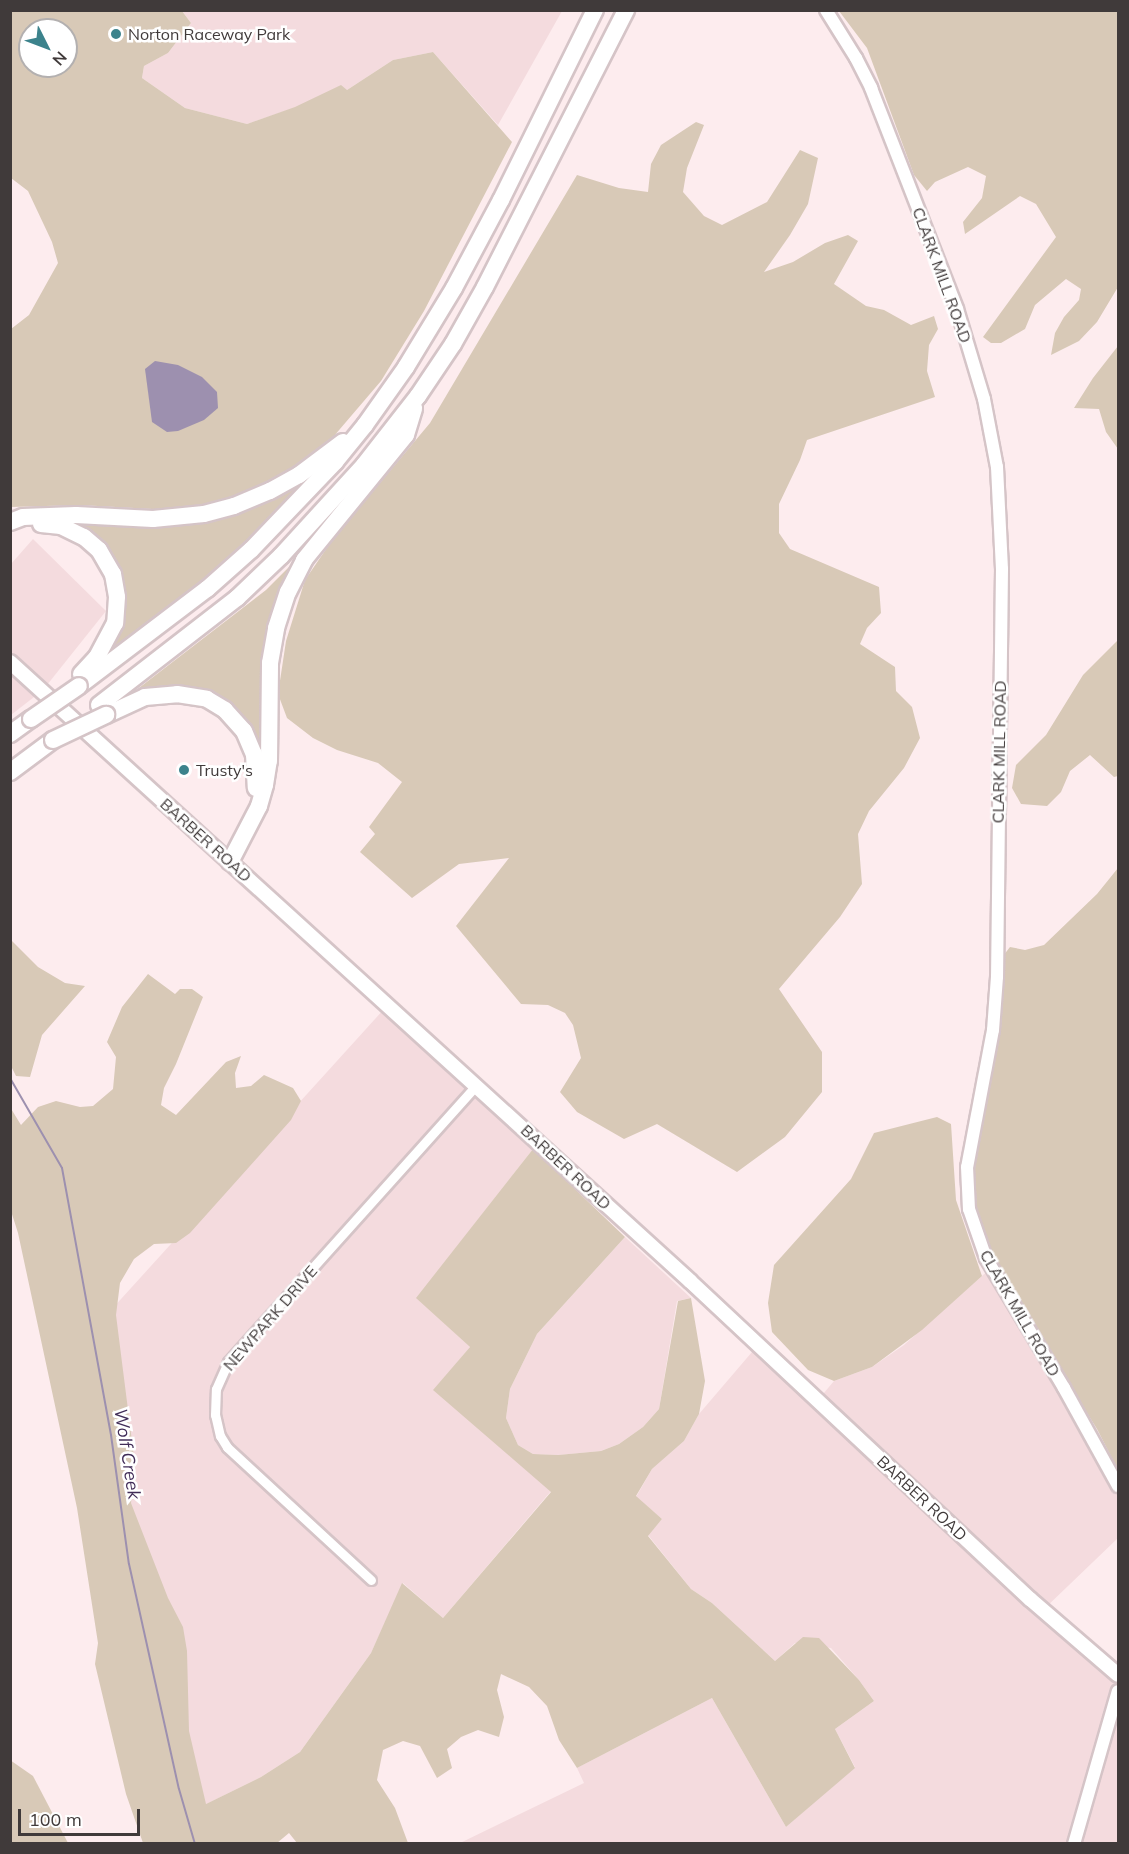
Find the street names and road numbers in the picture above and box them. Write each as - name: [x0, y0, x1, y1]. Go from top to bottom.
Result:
- street label: CLARK MILL ROAD: [909, 205, 975, 345]
- street label: CLARK MILL ROAD: [988, 680, 1010, 824]
- street label: BARBER ROAD: [156, 794, 256, 886]
- street label: BARBER ROAD: [517, 1120, 615, 1214]
- street label: CLARK MILL ROAD: [976, 1246, 1064, 1380]
- street label: NEWPARK DRIVE: [219, 1261, 321, 1375]
- street label: BARBER ROAD: [873, 1451, 971, 1545]

